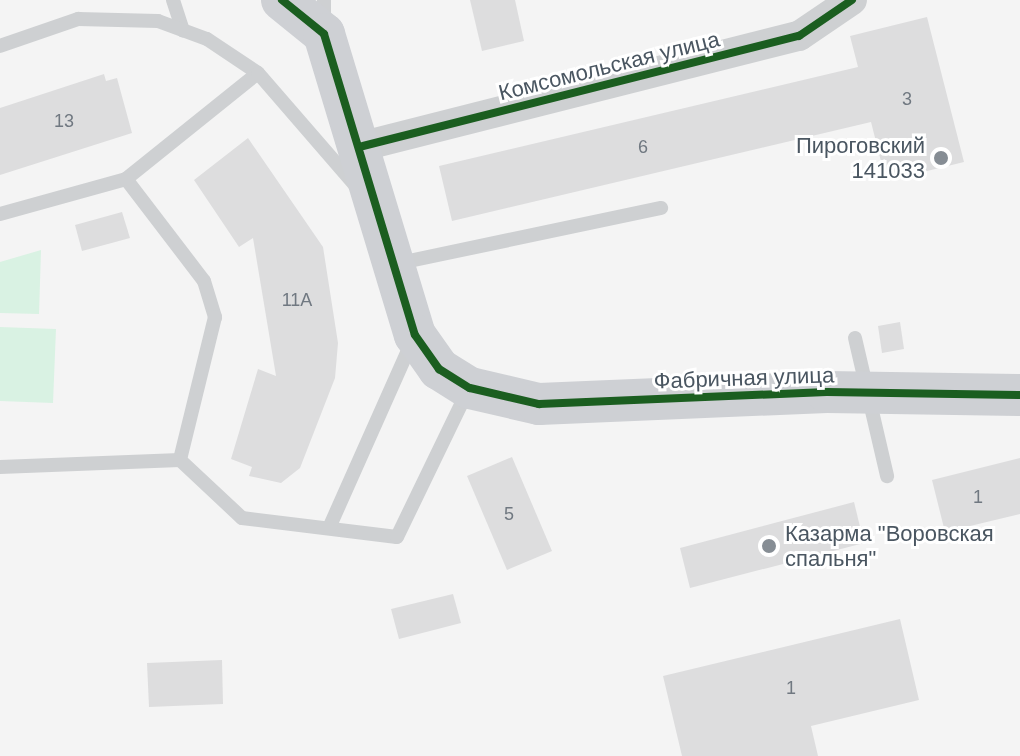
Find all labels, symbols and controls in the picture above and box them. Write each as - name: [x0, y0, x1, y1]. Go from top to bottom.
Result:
- street label: Комсомольская улица: [496, 26, 722, 106]
- house number: 3: [902, 88, 912, 110]
- house number: 13: [54, 110, 74, 132]
- place label: Пироговский 141033: [796, 132, 925, 184]
- house number: 6: [638, 136, 648, 158]
- marker: Пироговский 141033: [932, 149, 950, 167]
- house number: 11А: [282, 289, 312, 311]
- street label: Фабричная улица: [653, 362, 835, 394]
- house number: 1: [973, 486, 983, 508]
- house number: 5: [504, 503, 514, 525]
- place label: Казарма "Воровская спальня": [785, 520, 994, 572]
- marker: Казарма "Воровская спальня": [760, 537, 778, 555]
- house number: 1: [786, 677, 796, 699]

